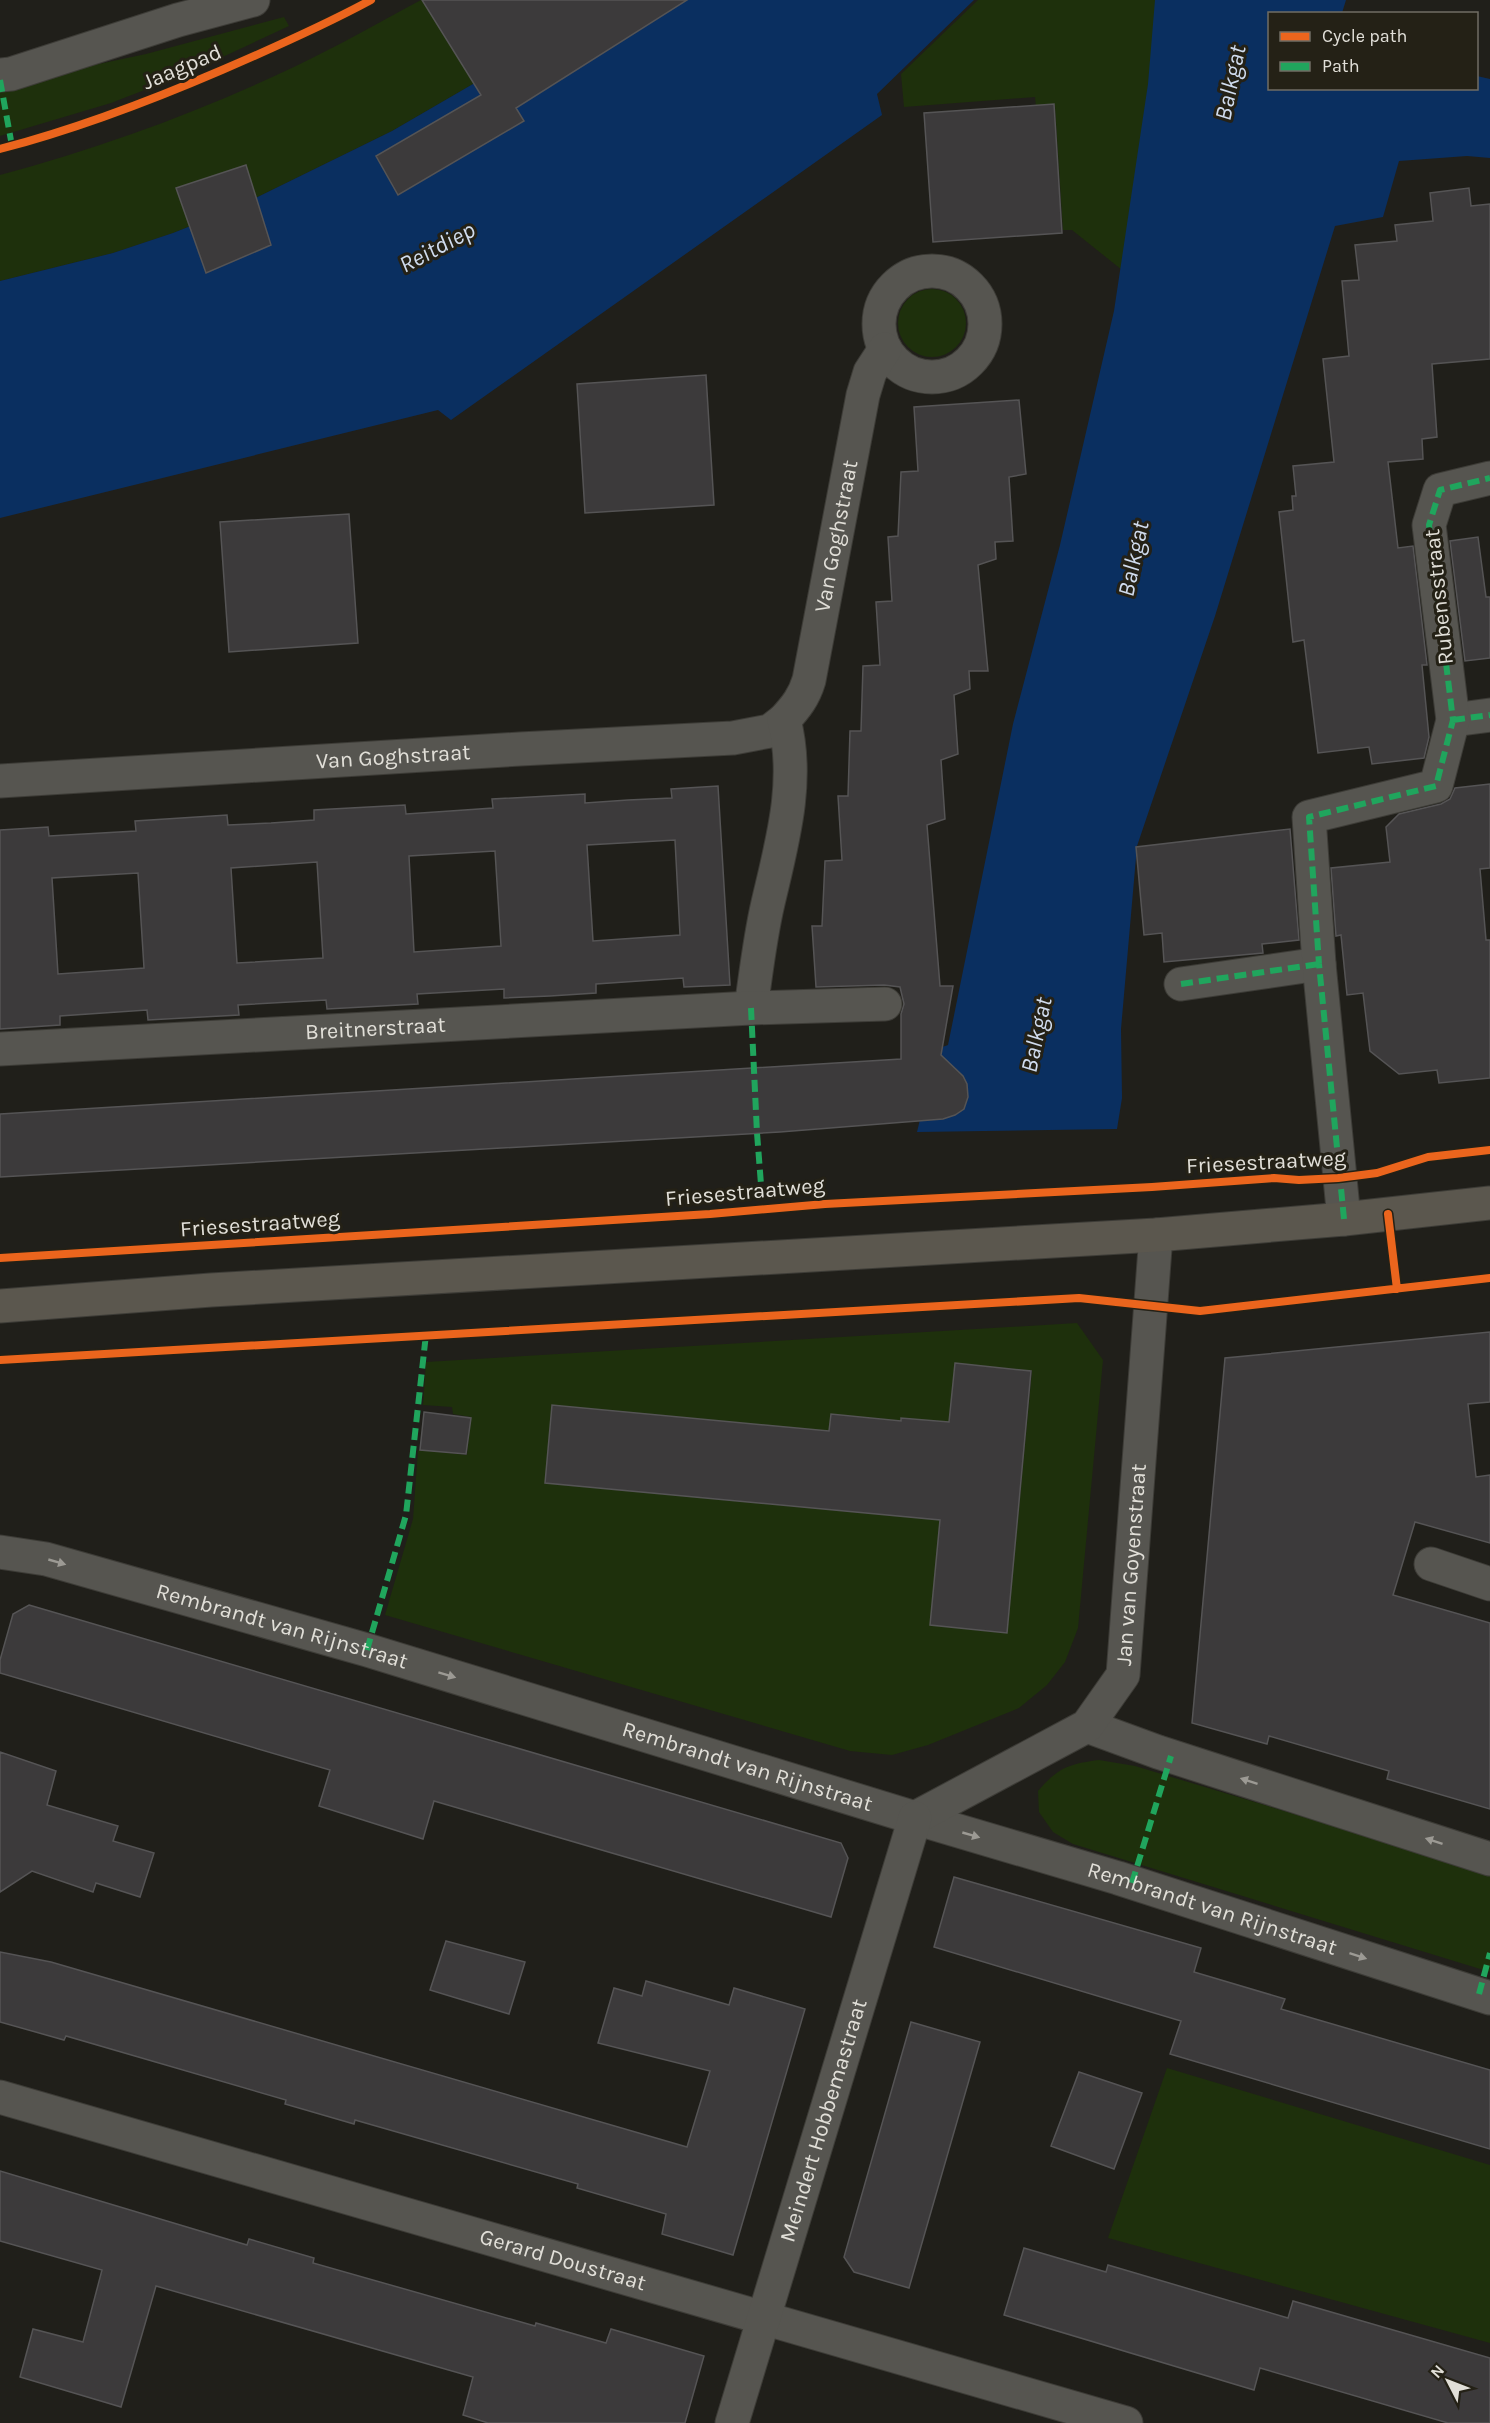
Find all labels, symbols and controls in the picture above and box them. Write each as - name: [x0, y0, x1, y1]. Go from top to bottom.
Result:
- legend: [1268, 12, 1478, 90]
- text: Cycle path: [1322, 25, 1407, 47]
- street label: Jaagpad: [138, 39, 226, 95]
- water label: Balkgat: [1208, 42, 1252, 123]
- text: Path: [1322, 55, 1360, 77]
- water label: Reitdiep: [394, 215, 480, 279]
- street label: Van Goghstraat: [809, 458, 863, 615]
- water label: Balkgat: [1111, 518, 1155, 599]
- street label: Rubensstraat: [1419, 528, 1459, 666]
- street label: Van Goghstraat: [315, 739, 471, 775]
- water label: Balkgat: [1014, 994, 1058, 1075]
- street label: Breitnerstraat: [305, 1012, 446, 1045]
- street label: Friesestraatweg: [1185, 1145, 1347, 1179]
- street label: Friesestraatweg: [664, 1172, 826, 1212]
- street label: Friesestraatweg: [179, 1205, 341, 1243]
- street label: Jan van Goyenstraat: [1111, 1463, 1152, 1667]
- one-way arrow: [49, 1558, 67, 1567]
- street label: Rembrandt van Rijnstraat: [153, 1578, 411, 1675]
- one-way arrow: [438, 1671, 456, 1680]
- street label: Rembrandt van Rijnstraat: [619, 1716, 876, 1817]
- one-way arrow: [1240, 1776, 1258, 1785]
- one-way arrow: [962, 1831, 980, 1840]
- one-way arrow: [1425, 1836, 1443, 1845]
- street label: Rembrandt van Rijnstraat: [1084, 1857, 1340, 1961]
- one-way arrow: [1349, 1951, 1367, 1961]
- street label: Meindert Hobbemastraat: [774, 1996, 873, 2245]
- street label: Gerard Doustraat: [477, 2224, 649, 2296]
- north arrow: [1418, 2351, 1478, 2411]
- text: N: [1426, 2361, 1448, 2382]

